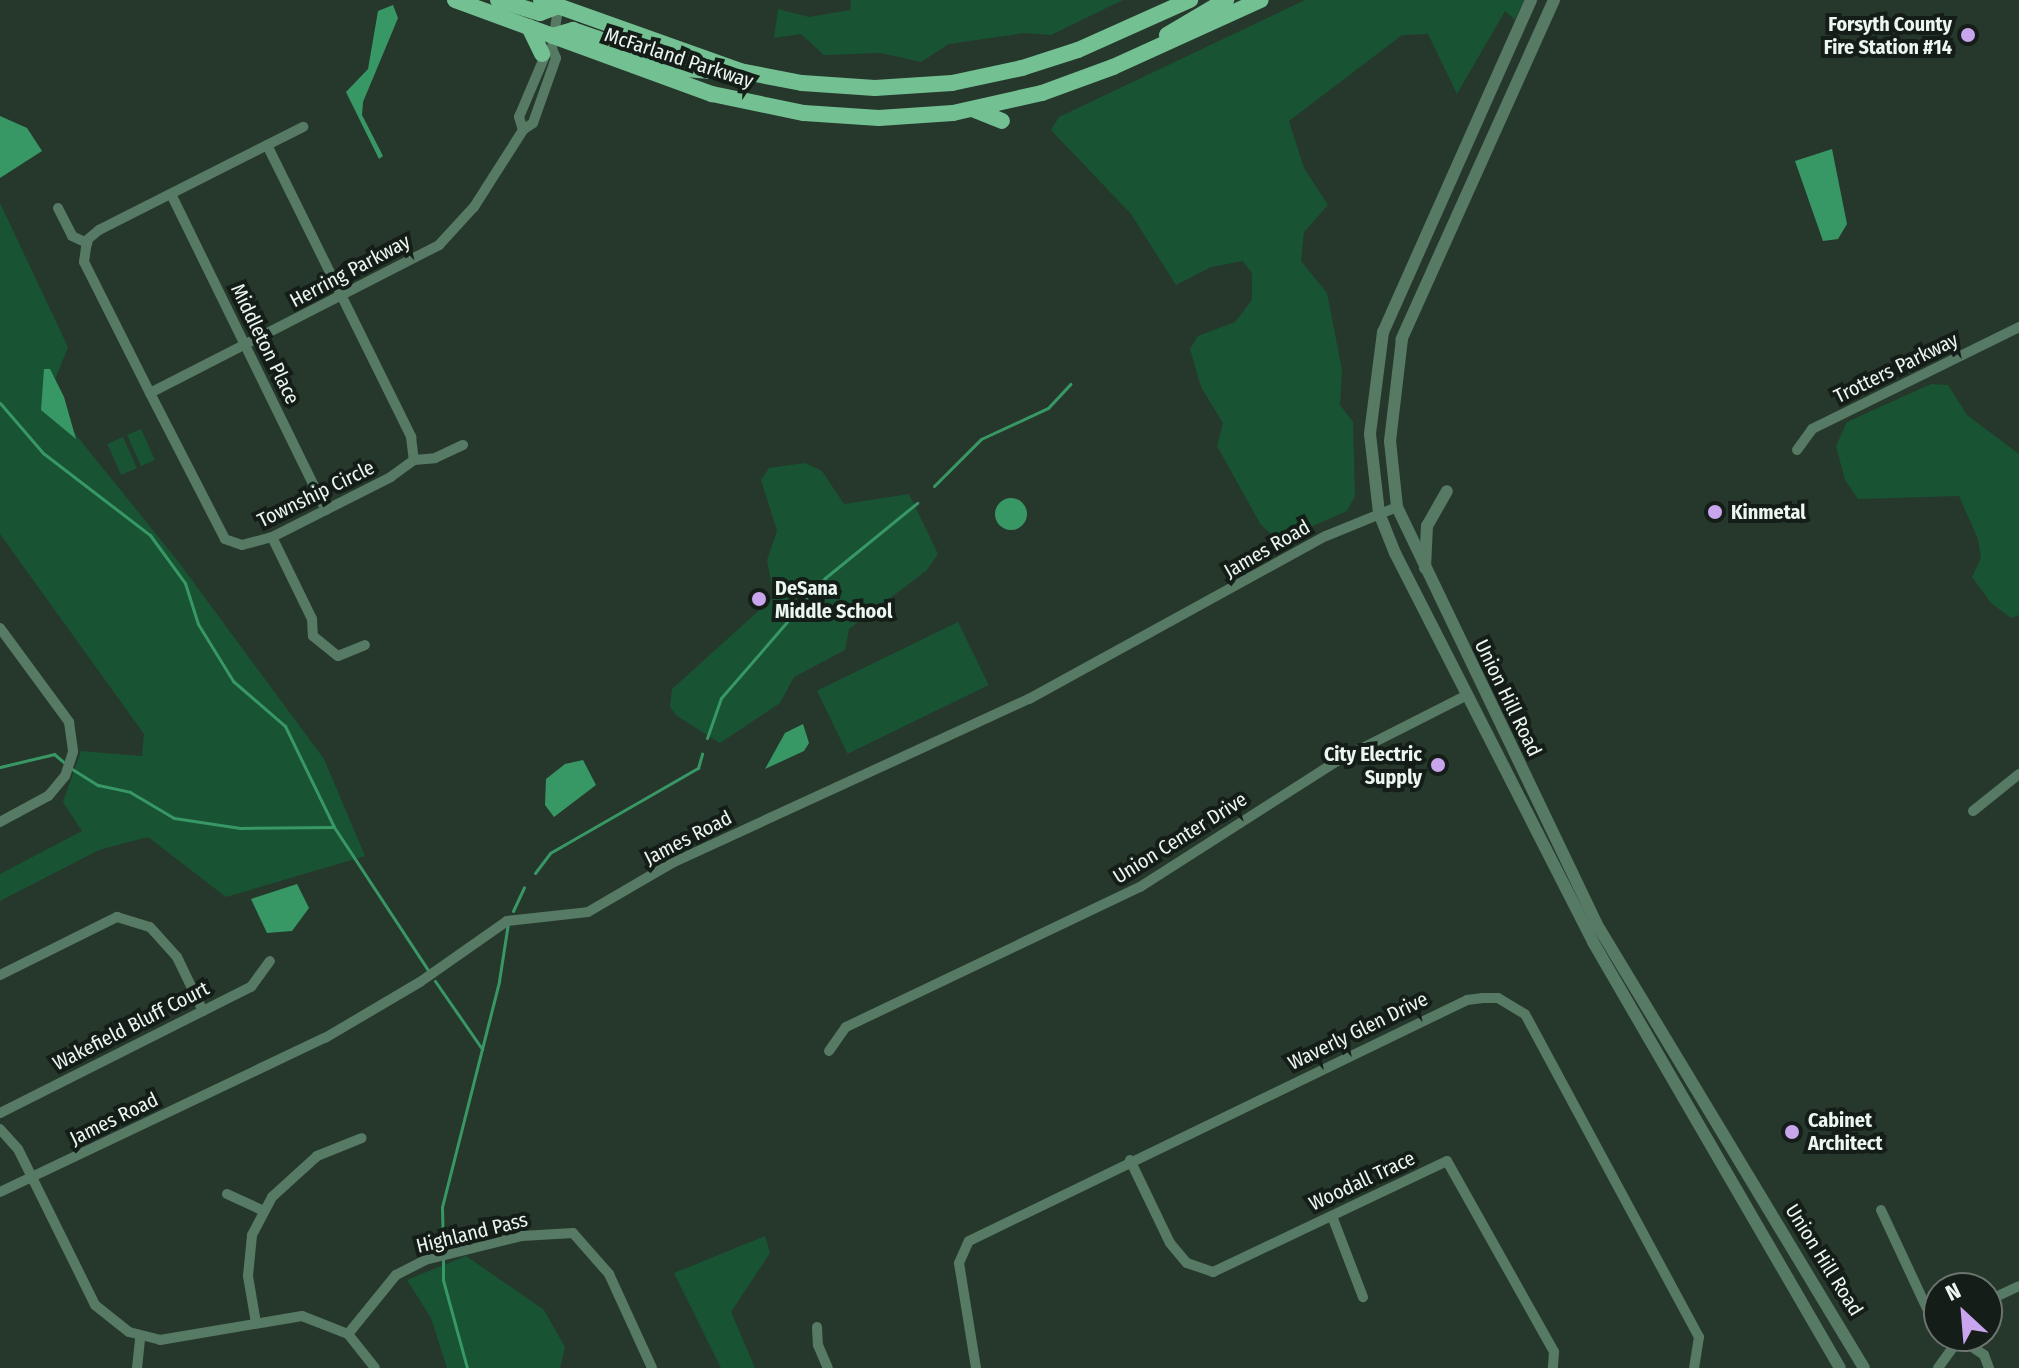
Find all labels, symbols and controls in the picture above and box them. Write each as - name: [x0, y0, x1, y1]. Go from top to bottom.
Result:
- place label: Forsyth County Fire Station #14: [1824, 12, 1952, 59]
- street label: McFarland Parkway: [602, 23, 756, 93]
- marker: Forsyth County Fire Station #14: [1959, 26, 1977, 44]
- street label: Herring Parkway: [286, 229, 414, 313]
- street label: Middleton Place: [225, 280, 305, 408]
- street label: Trotters Parkway: [1830, 328, 1962, 408]
- street label: Township Circle: [254, 455, 378, 533]
- place label: Kinmetal: [1731, 500, 1806, 524]
- marker: Kinmetal: [1706, 503, 1724, 521]
- street label: James Road: [1220, 515, 1314, 583]
- place label: DeSana Middle School: [775, 576, 892, 623]
- marker: DeSana Middle School: [750, 590, 768, 608]
- street label: Union Hill Road: [1469, 636, 1547, 760]
- place label: City Electric Supply: [1324, 742, 1422, 789]
- marker: City Electric Supply: [1429, 756, 1447, 774]
- street label: Union Center Drive: [1109, 787, 1251, 889]
- street label: James Road: [640, 806, 736, 870]
- street label: Wakefield Bluff Court: [49, 976, 213, 1076]
- street label: Waverly Glen Drive: [1284, 987, 1432, 1075]
- street label: James Road: [66, 1087, 162, 1151]
- place label: Cabinet Architect: [1808, 1108, 1883, 1155]
- marker: Cabinet Architect: [1783, 1123, 1801, 1141]
- street label: Woodall Trace: [1305, 1146, 1419, 1216]
- street label: Union Hill Road: [1780, 1200, 1868, 1320]
- street label: Highland Pass: [414, 1208, 530, 1258]
- north arrow: [1923, 1272, 2003, 1352]
- text: N: [1941, 1277, 1965, 1307]

